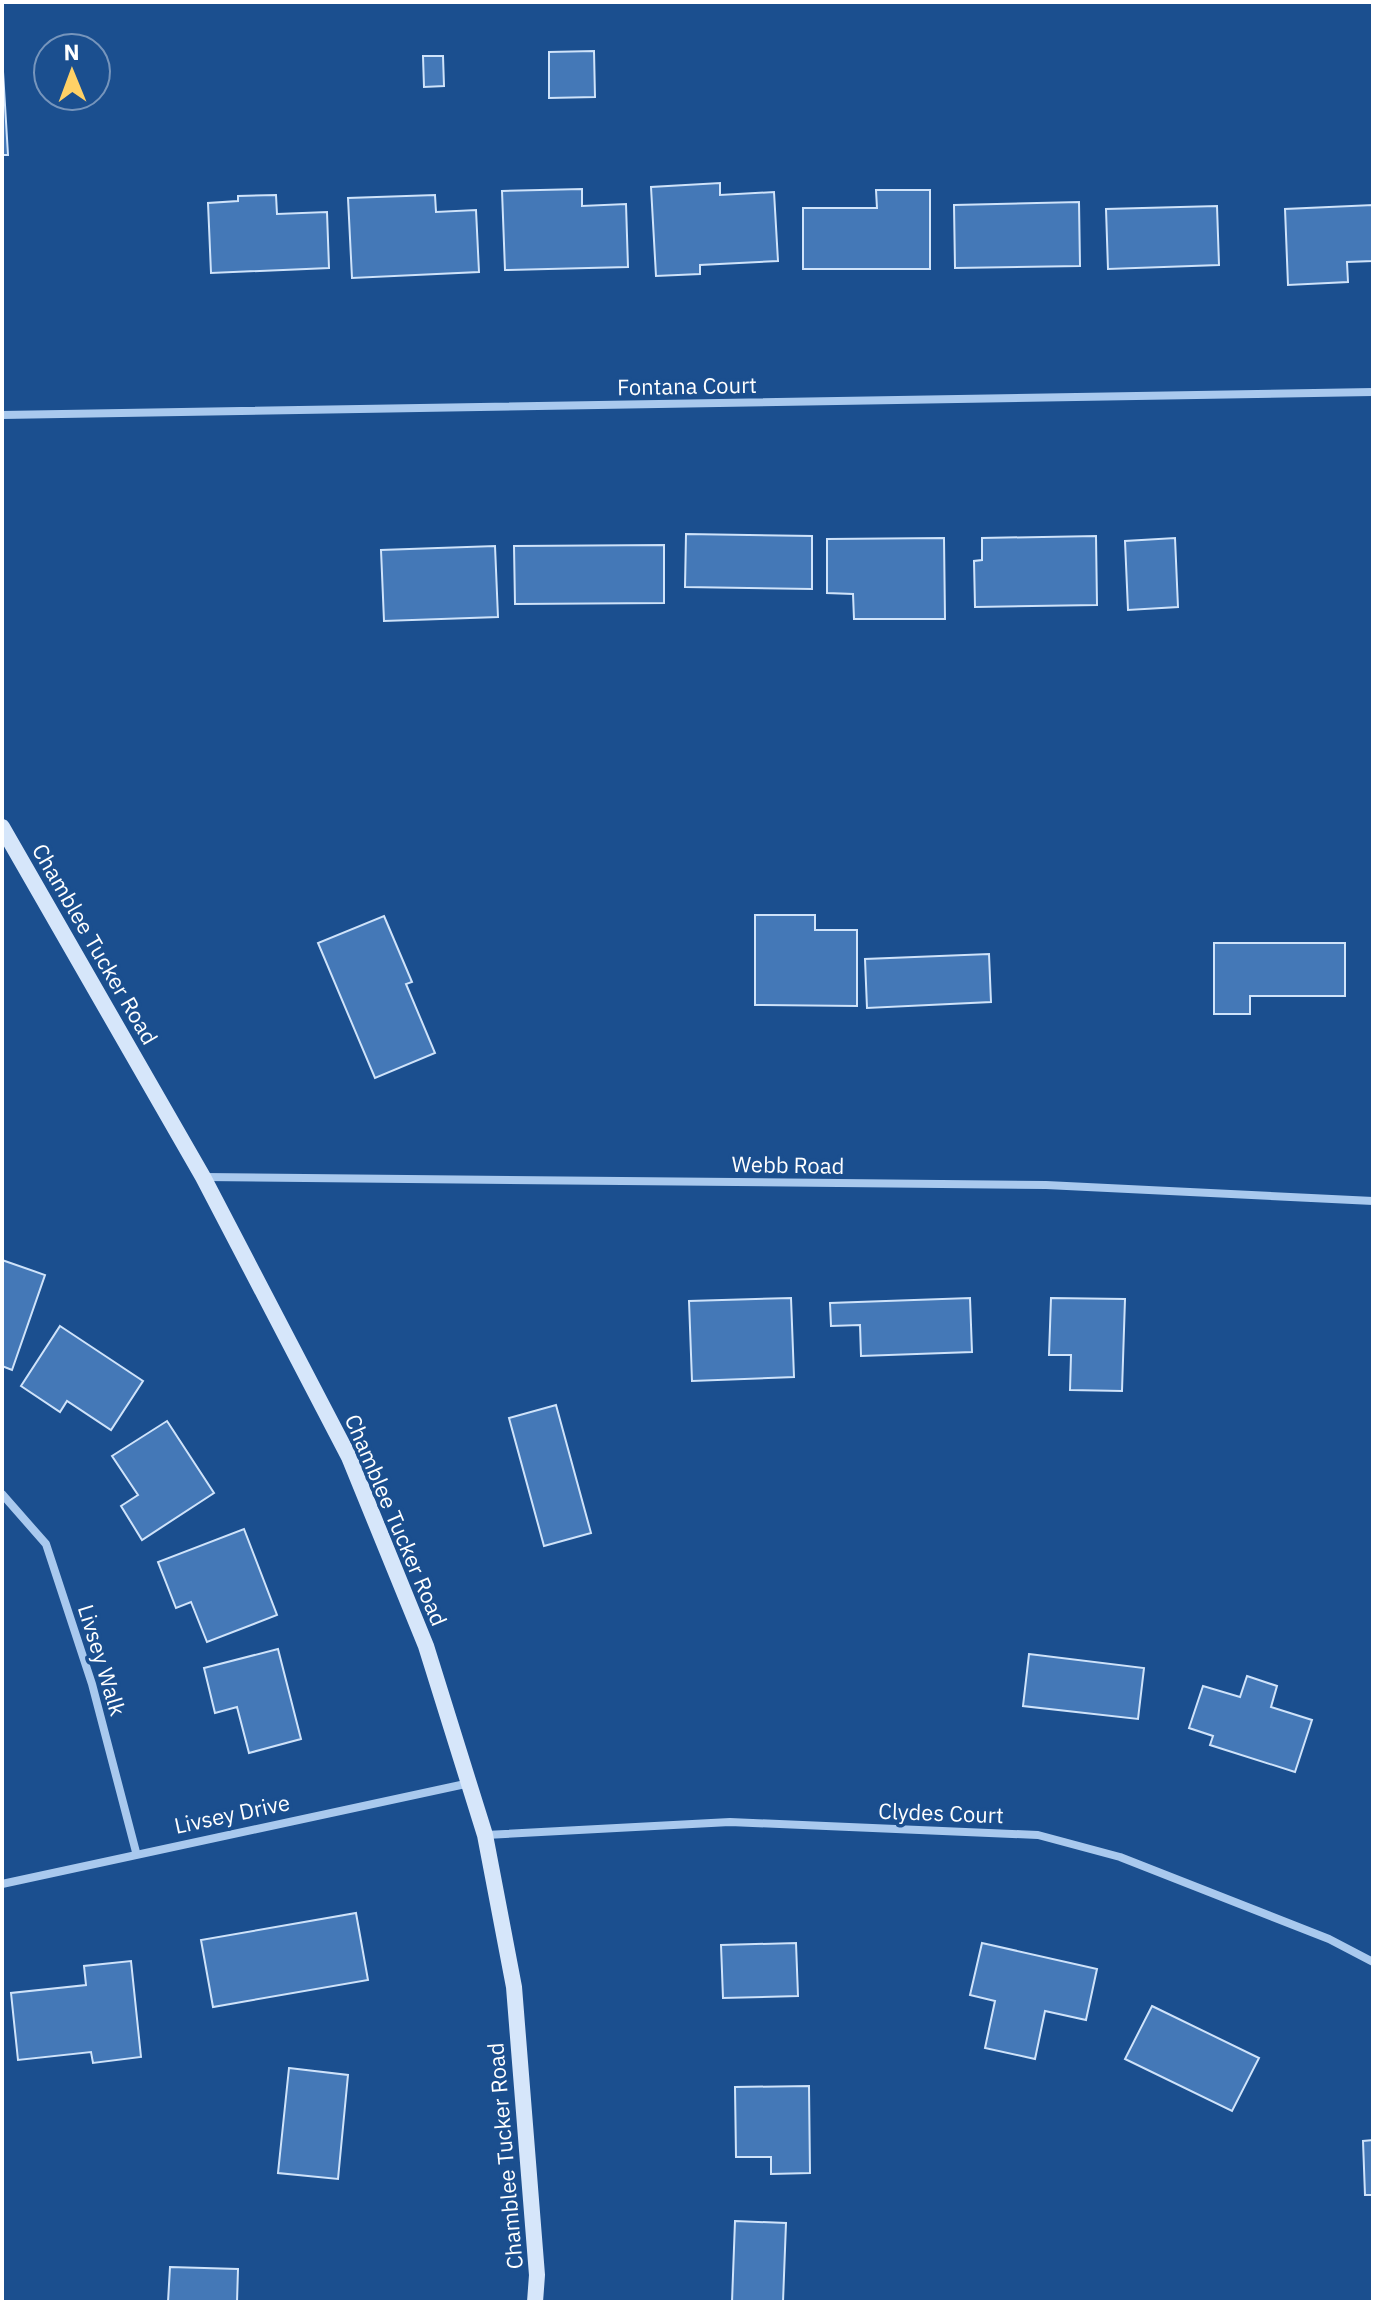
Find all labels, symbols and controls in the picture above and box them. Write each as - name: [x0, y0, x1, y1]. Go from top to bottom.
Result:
- north arrow: [32, 32, 112, 112]
- text: N: [63, 37, 80, 66]
- street label: Fontana Court: [617, 370, 757, 401]
- street label: Chamblee Tucker Road: [26, 838, 165, 1049]
- street label: Webb Road: [731, 1149, 845, 1180]
- street label: Chamblee Tucker Road: [339, 1409, 454, 1630]
- street label: Livsey Walk: [72, 1601, 133, 1719]
- street label: Livsey Drive: [172, 1787, 292, 1840]
- street label: Clydes Court: [878, 1796, 1004, 1829]
- street label: Chamblee Tucker Road: [480, 2042, 529, 2271]

